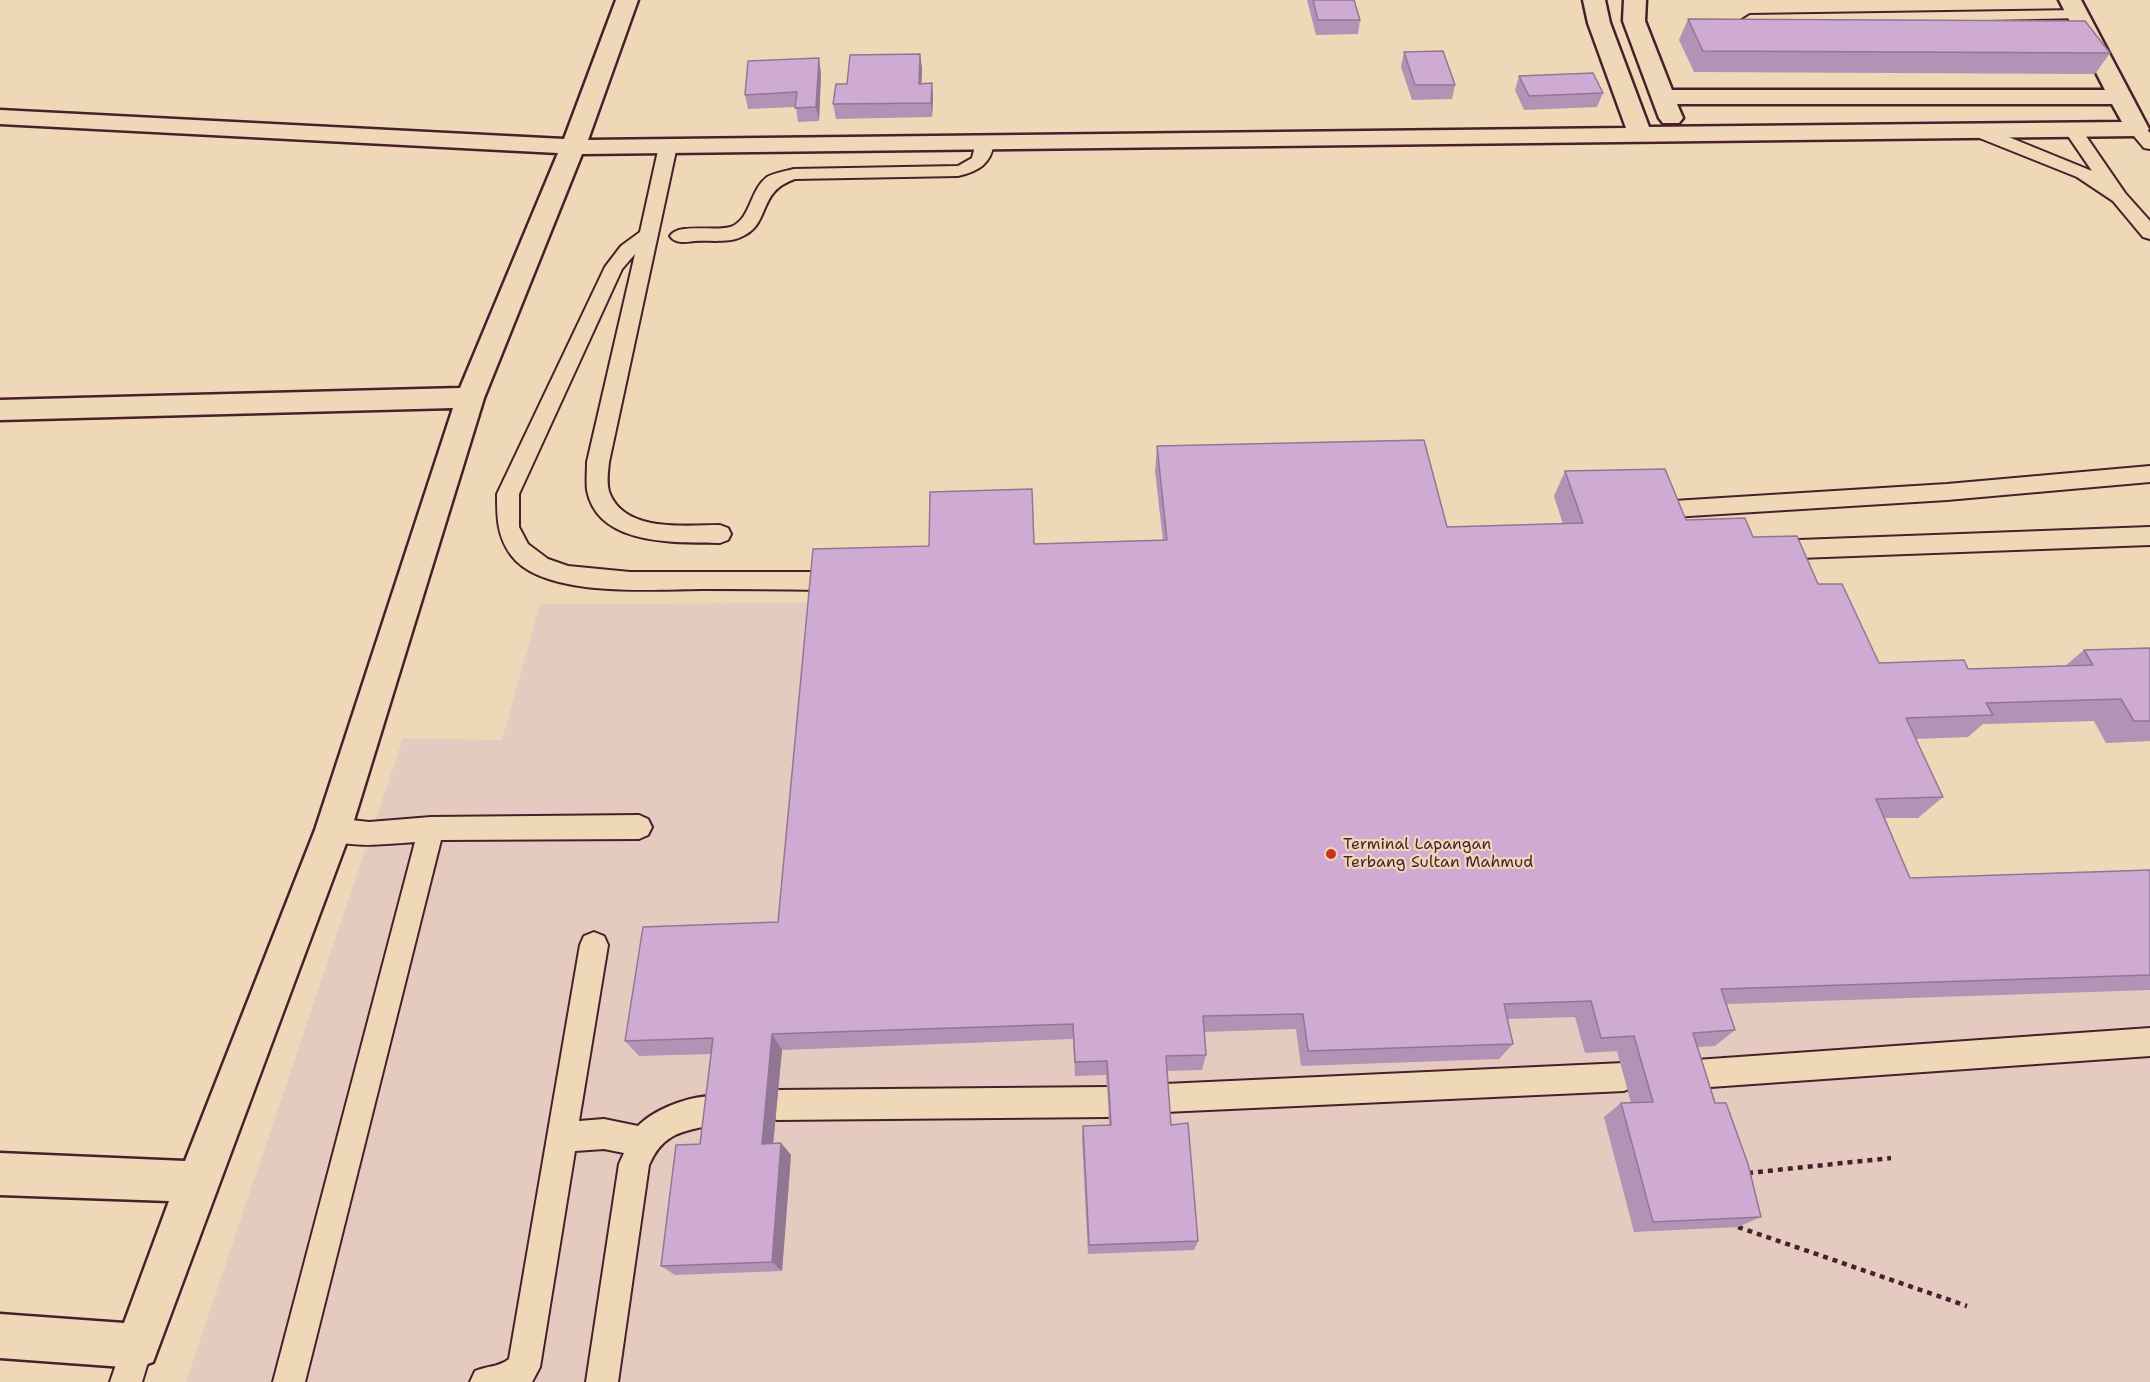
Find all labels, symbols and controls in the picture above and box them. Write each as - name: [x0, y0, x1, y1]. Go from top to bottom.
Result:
- place label: Terminal Lapangan Terbang Sultan Mahmud: [1343, 835, 1533, 873]
- marker: Terminal Lapangan Terbang Sultan Mahmud: [1324, 847, 1338, 861]

